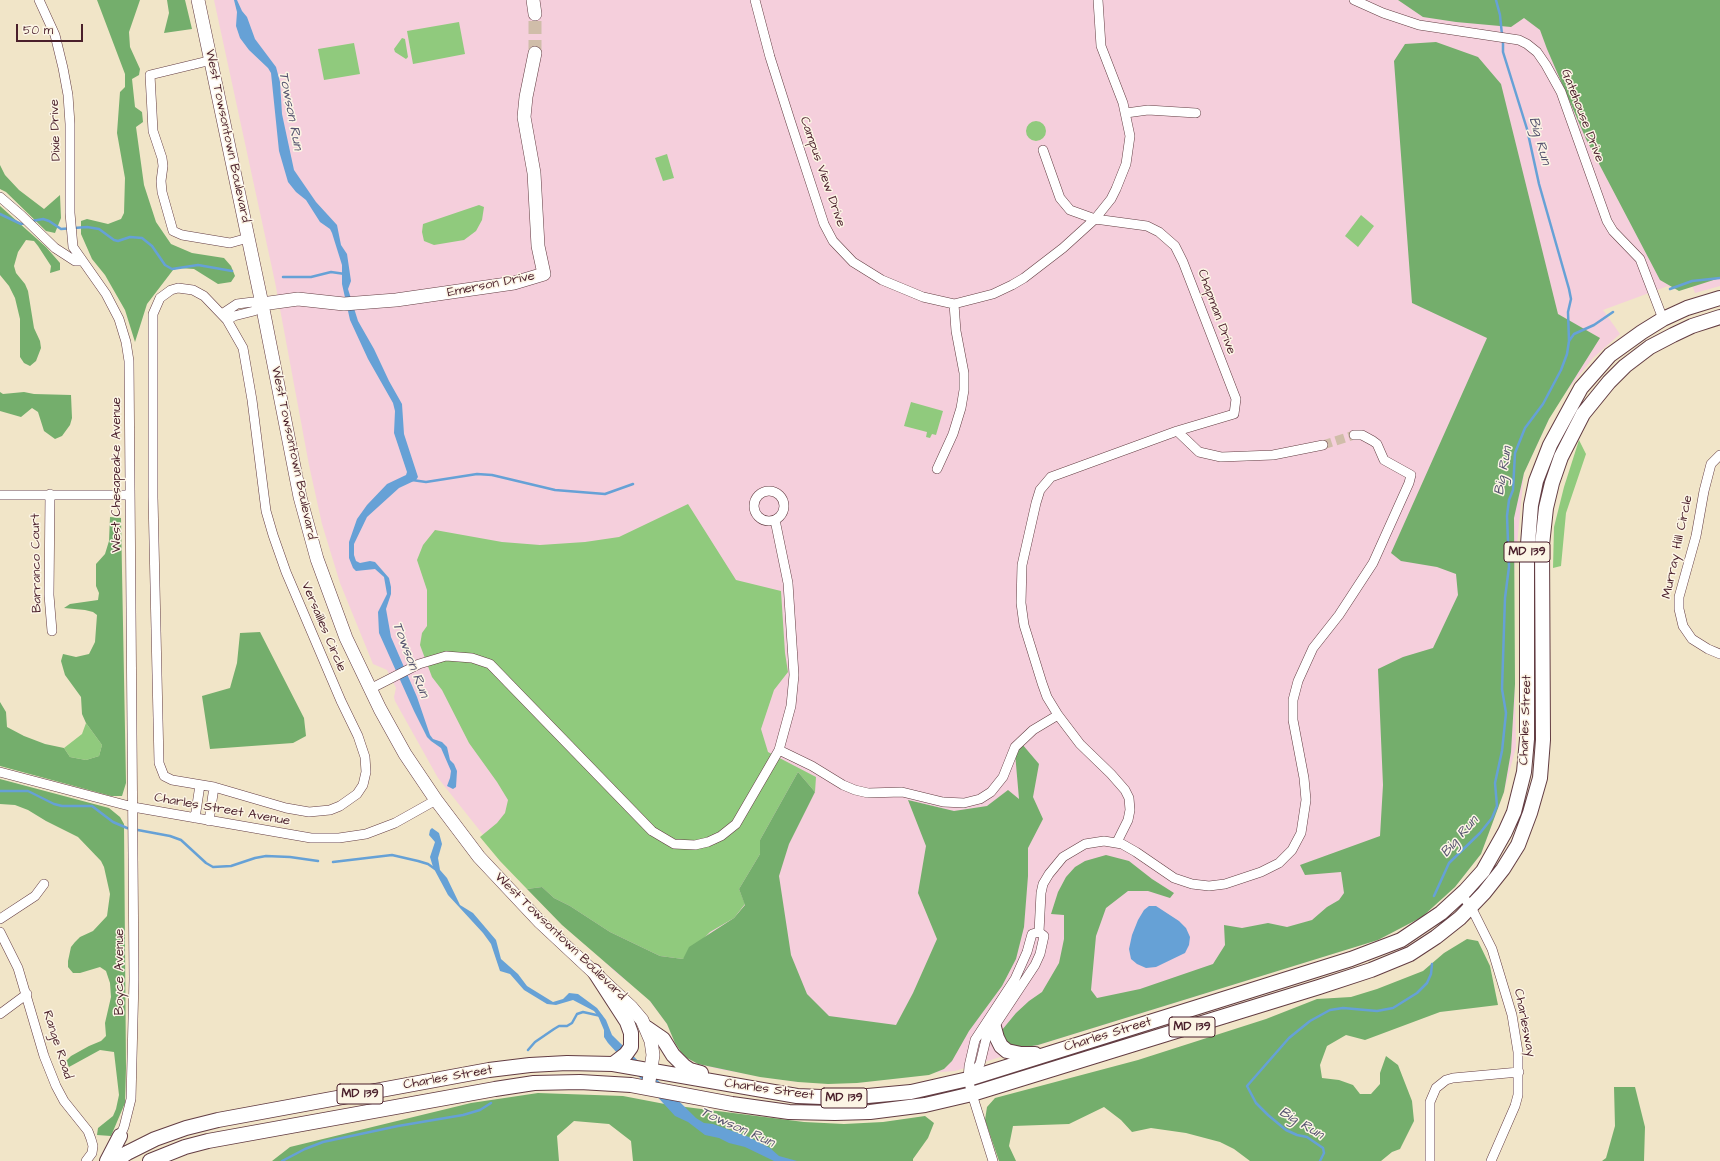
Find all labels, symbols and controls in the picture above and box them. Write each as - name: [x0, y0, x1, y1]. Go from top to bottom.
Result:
- scale bar: [18, 16, 85, 42]
- text: 50 m: [23, 22, 53, 39]
- street label: West Towsontown Boulevard: [201, 48, 253, 224]
- street label: Gatehouse Drive: [1557, 67, 1607, 165]
- water label: Towson Run: [274, 70, 306, 152]
- street label: Dixie Drive: [47, 99, 65, 161]
- street label: Campus View Drive: [796, 115, 848, 229]
- water label: Big Run: [1524, 115, 1554, 167]
- street label: Chapman Drive: [1193, 267, 1239, 357]
- street label: Emerson Drive: [446, 269, 536, 301]
- street label: West Towsontown Boulevard: [267, 365, 319, 541]
- street label: West Chesapeake Avenue: [109, 397, 125, 553]
- water label: Big Run: [1491, 445, 1517, 497]
- street label: Murray Hill Circle: [1659, 494, 1697, 600]
- street label: Barranco Court: [28, 513, 46, 613]
- road number: MD 139: [1504, 542, 1550, 562]
- street label: Versailles Circle: [297, 580, 349, 674]
- water label: Towson Run: [388, 620, 432, 700]
- street label: Charles Street: [1517, 675, 1535, 765]
- street label: Charles Street Avenue: [153, 790, 291, 830]
- water label: Big Run: [1438, 813, 1482, 861]
- street label: West Towsontown Boulevard: [491, 870, 629, 1004]
- street label: Boyce Avenue: [112, 929, 128, 1015]
- street label: Charlesway: [1510, 988, 1538, 1058]
- street label: Range Road: [39, 1009, 75, 1081]
- street label: Charles Street: [1063, 1014, 1153, 1056]
- road number: MD 139: [1169, 1017, 1215, 1037]
- street label: Charles Street: [402, 1062, 494, 1094]
- street label: Charles Street: [723, 1076, 815, 1104]
- road number: MD 139: [337, 1084, 383, 1104]
- road number: MD 139: [821, 1088, 867, 1108]
- water label: Towson Run: [697, 1104, 777, 1152]
- water label: Big Run: [1276, 1104, 1326, 1144]

